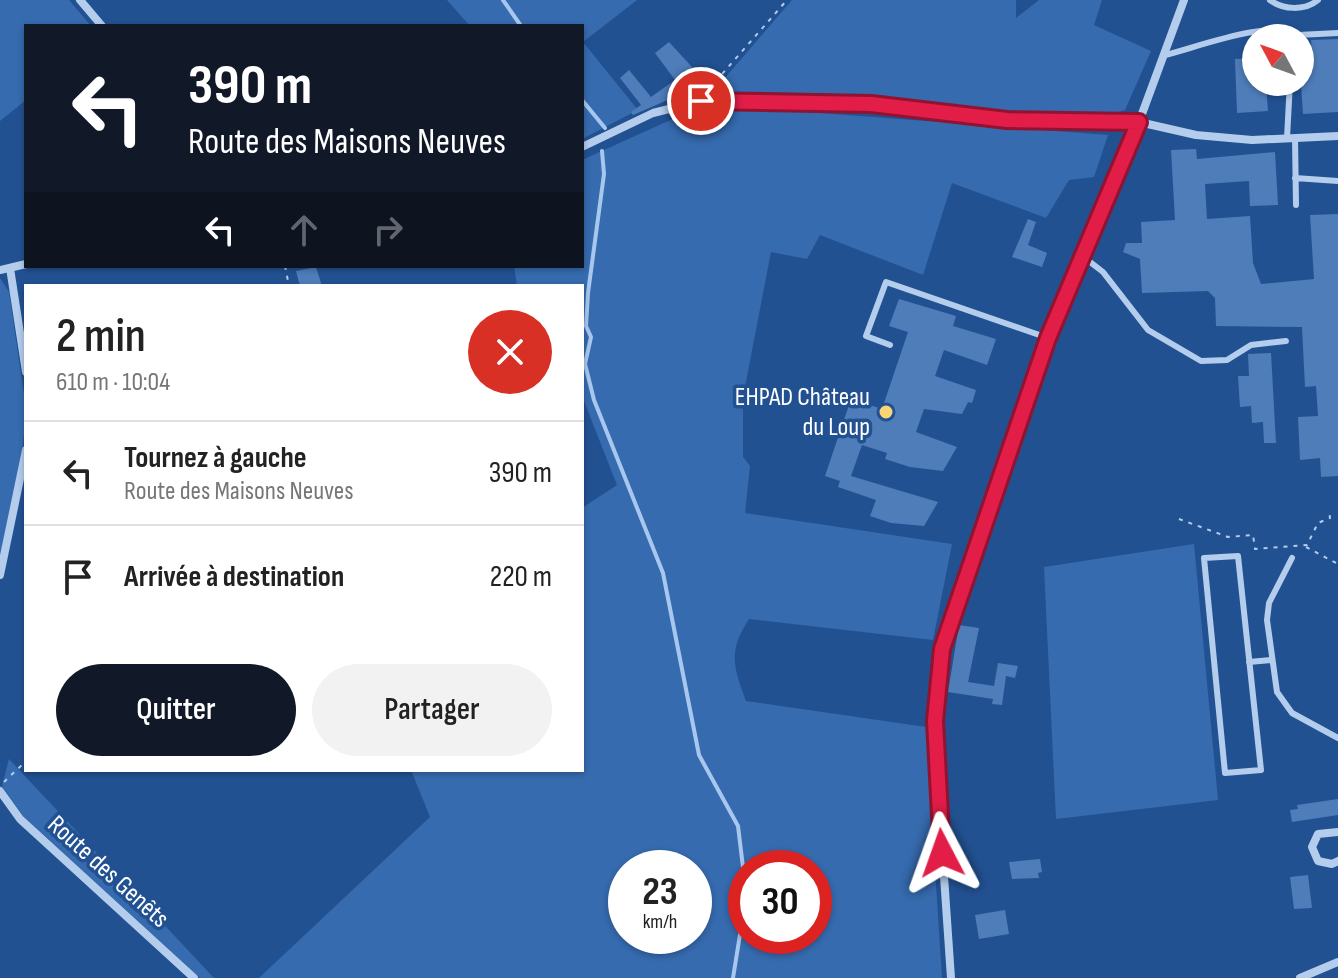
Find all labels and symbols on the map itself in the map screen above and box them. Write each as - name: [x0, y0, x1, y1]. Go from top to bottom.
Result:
- north arrow: [1242, 24, 1314, 96]
- pin: [667, 67, 735, 135]
- place label: EHPAD Château du Loup: [735, 382, 870, 443]
- marker: EHPAD Château du Loup: [877, 403, 895, 421]
- street label: Route des Genêts: [41, 809, 175, 935]
- position arrow: [900, 811, 984, 895]
- speed limit sign: 30: [728, 850, 832, 954]

